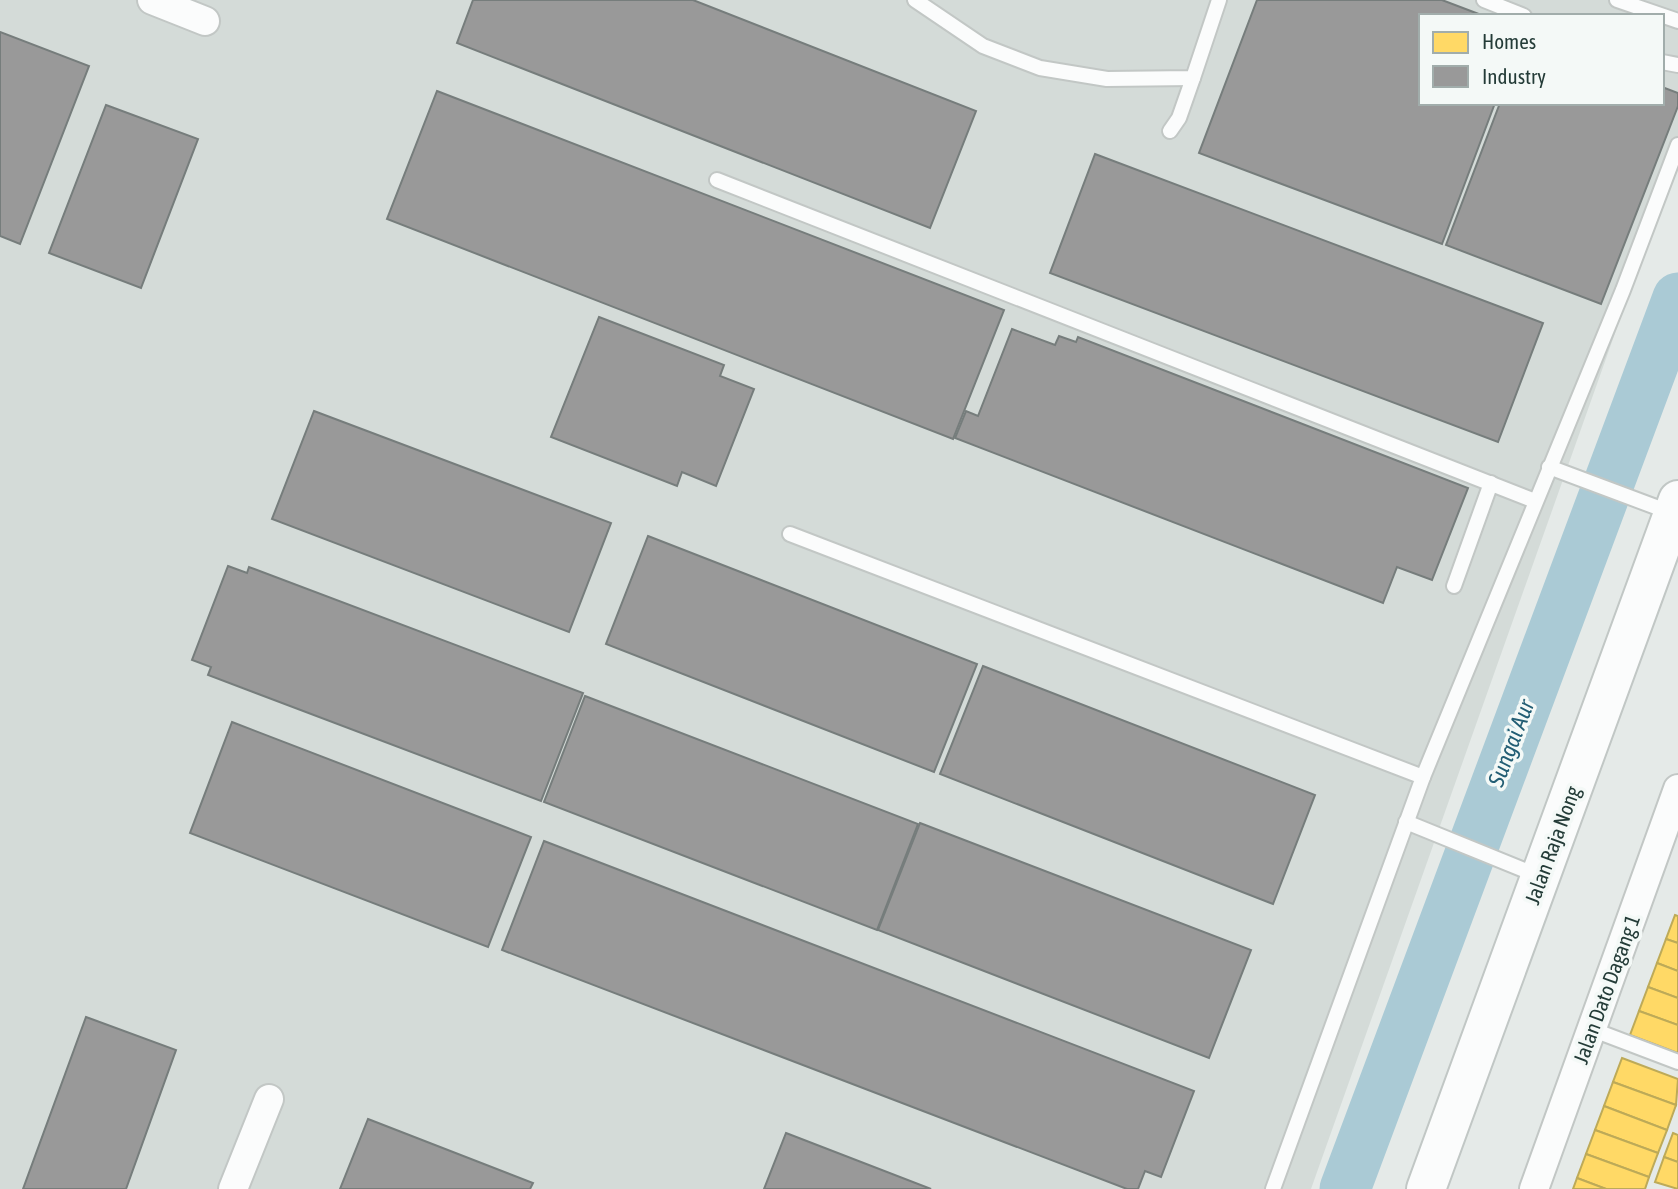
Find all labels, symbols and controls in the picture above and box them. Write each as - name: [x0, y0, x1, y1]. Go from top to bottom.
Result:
- legend: [1419, 14, 1664, 105]
- text: Homes: [1482, 29, 1536, 53]
- text: Industry: [1482, 64, 1546, 88]
- water label: Sungai Aur: [1482, 695, 1540, 791]
- street label: Jalan Raja Nong: [1520, 783, 1584, 907]
- street label: Jalan Dato Dagang 1: [1568, 911, 1644, 1067]

